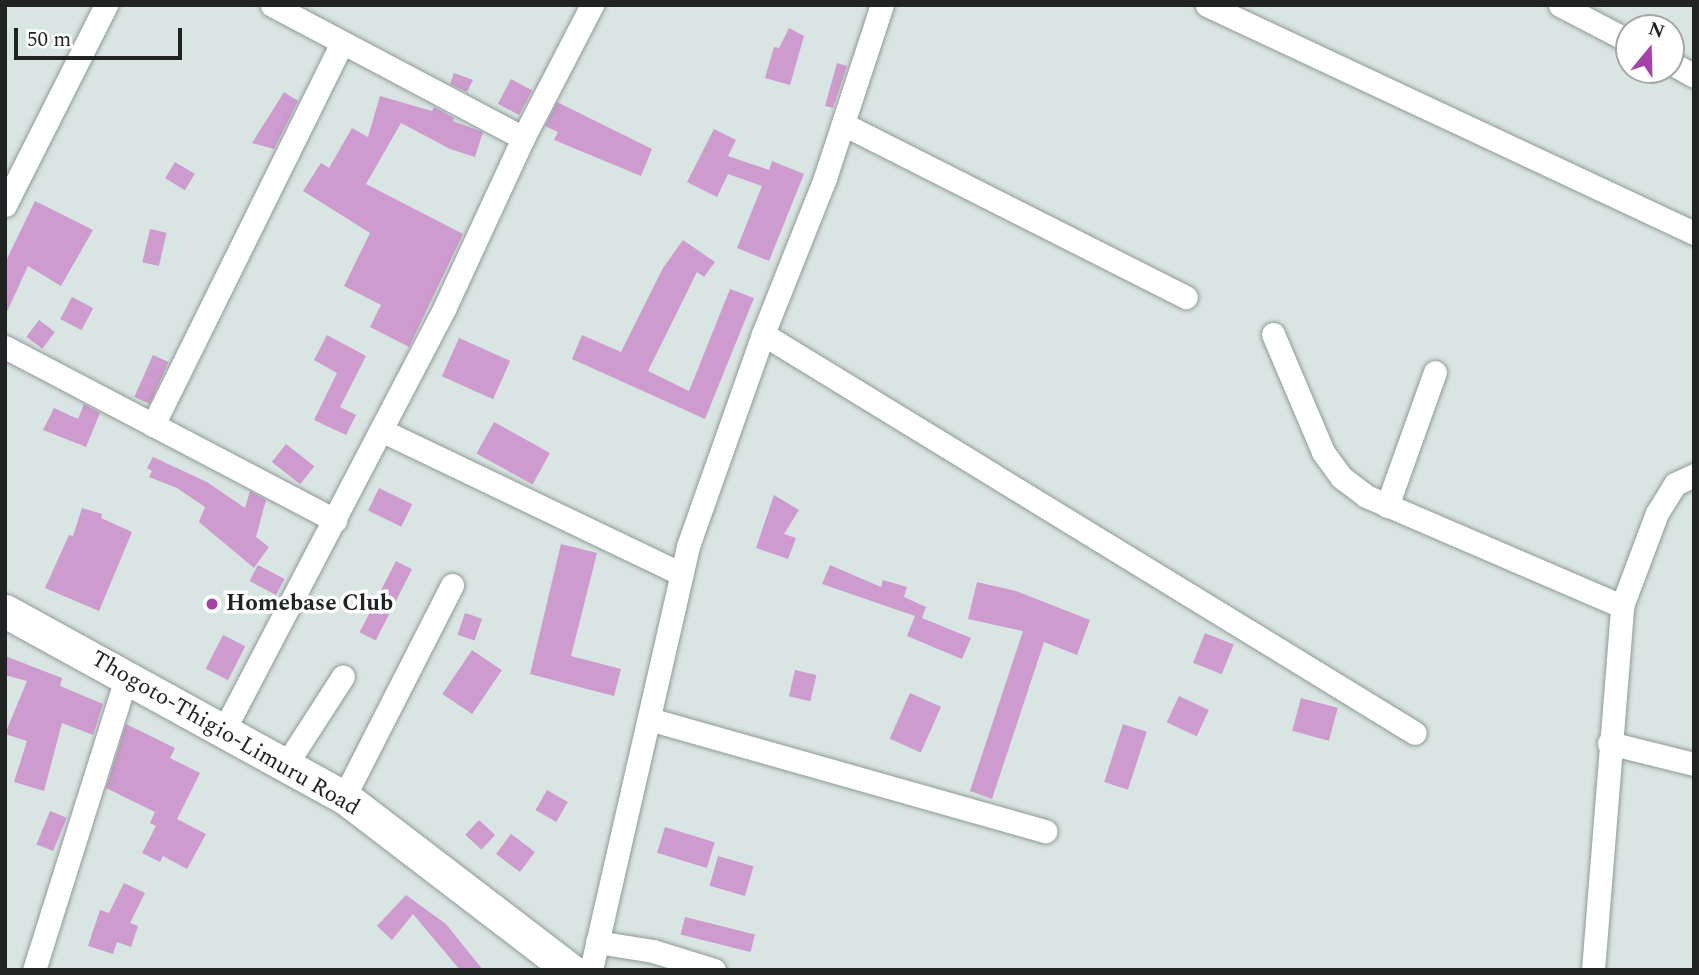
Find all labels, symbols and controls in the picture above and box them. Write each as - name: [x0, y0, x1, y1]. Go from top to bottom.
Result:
- scale bar: [18, 14, 186, 58]
- north arrow: [1615, 14, 1685, 84]
- text: N: [1644, 14, 1668, 47]
- text: 50 m: [27, 24, 71, 56]
- place label: Homebase Club: [226, 590, 393, 618]
- marker: Homebase Club: [204, 596, 220, 612]
- street label: Thogoto-Thigio-Limuru Road: [86, 646, 364, 822]

